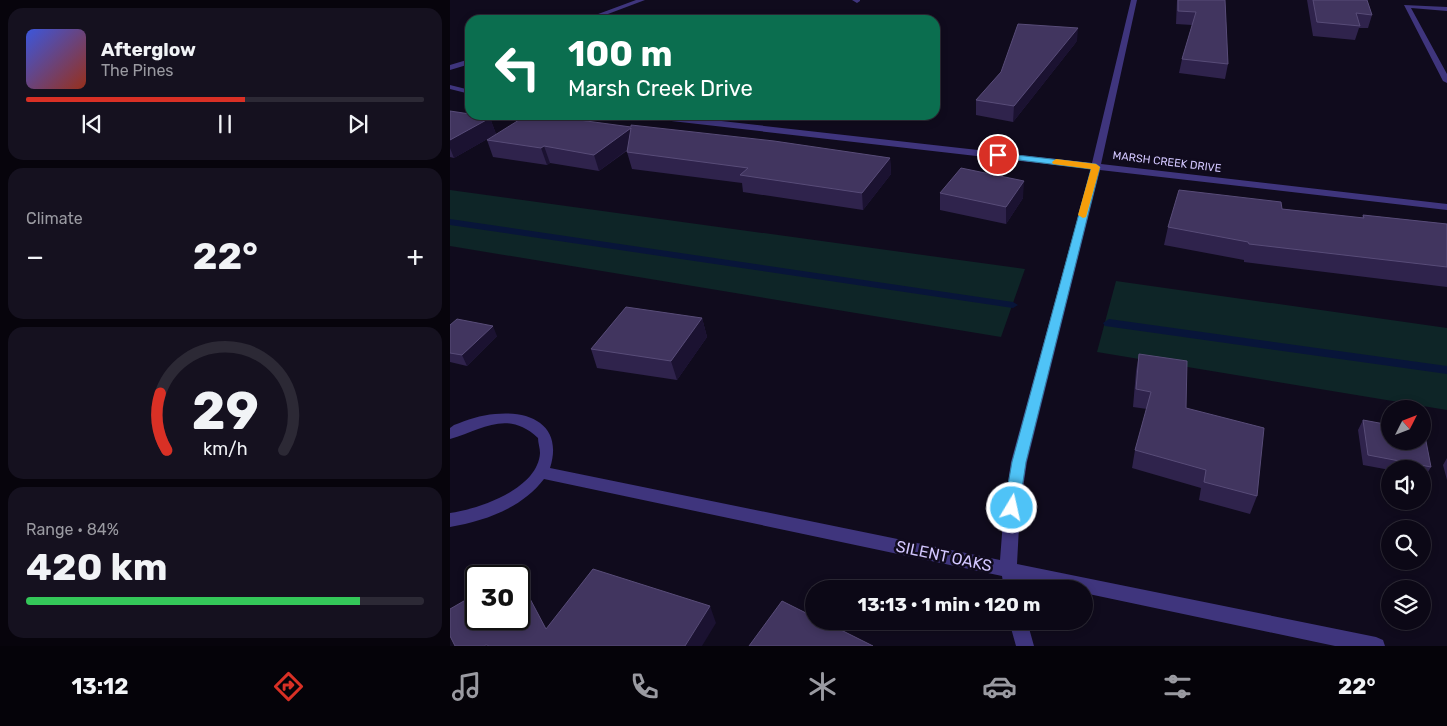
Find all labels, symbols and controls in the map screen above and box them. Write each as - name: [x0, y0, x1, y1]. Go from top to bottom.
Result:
- text: 100 m: [568, 33, 673, 75]
- icon: left: [485, 35, 550, 100]
- text: Afterglow: [101, 38, 196, 61]
- text: The Pines: [101, 61, 174, 80]
- text: Marsh Creek Drive: [568, 75, 753, 102]
- icon: previous: [78, 110, 106, 138]
- icon: pause: [211, 110, 239, 138]
- icon: next: [344, 110, 372, 138]
- pin: [977, 134, 1019, 176]
- icon: arrive: [984, 141, 1012, 169]
- street label: MARSH CREEK DRIVE: [1112, 149, 1222, 175]
- text: Climate: [26, 209, 83, 228]
- text: 22°: [193, 233, 258, 279]
- text: −: [26, 240, 44, 273]
- text: +: [407, 240, 424, 273]
- text: 29: [191, 380, 259, 442]
- north arrow: [1381, 400, 1431, 450]
- map controls: [1381, 400, 1431, 630]
- text: km/h: [203, 438, 247, 459]
- button: sound: [1381, 460, 1431, 510]
- position arrow: [985, 481, 1037, 533]
- text: Range · 84%: [26, 520, 119, 539]
- button: search: [1381, 520, 1431, 570]
- street label: SILENT OAKS: [894, 537, 994, 575]
- text: 420 km: [26, 544, 168, 590]
- speed limit sign: 30: [465, 565, 530, 630]
- button: layers: [1381, 580, 1431, 630]
- text: 13:13 · 1 min · 120 m: [858, 593, 1040, 616]
- icon: directions: [271, 669, 306, 704]
- icon: music: [449, 669, 484, 704]
- icon: phone: [627, 669, 662, 704]
- icon: climate: [805, 669, 840, 704]
- icon: car: [982, 669, 1017, 704]
- icon: filters: [1160, 669, 1195, 704]
- text: 13:12: [71, 673, 128, 700]
- text: 22°: [1338, 673, 1376, 700]

